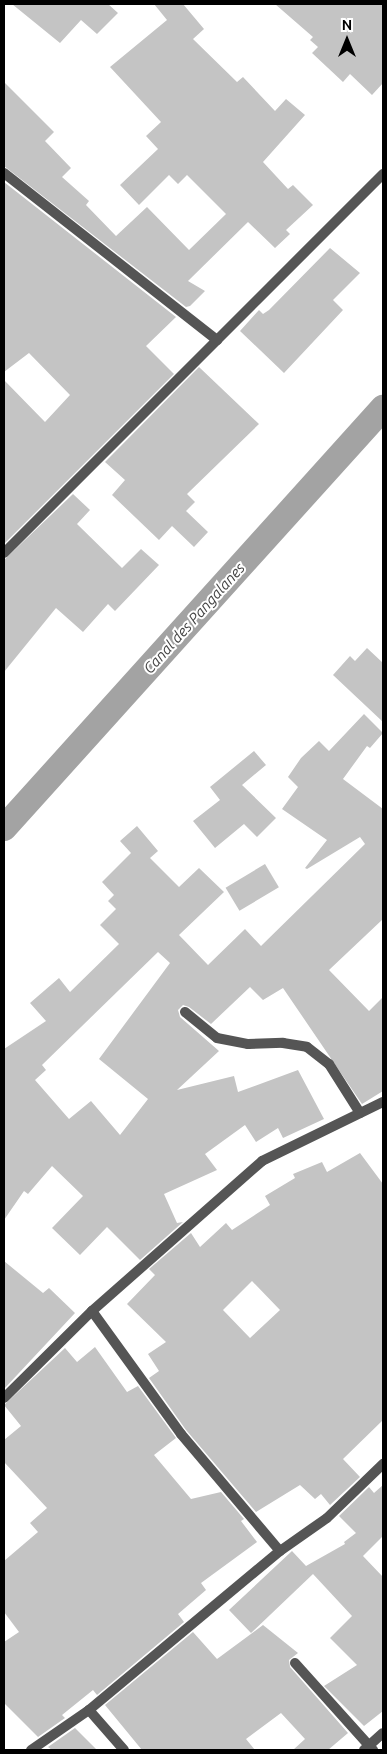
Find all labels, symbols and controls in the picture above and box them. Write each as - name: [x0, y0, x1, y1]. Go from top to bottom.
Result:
- north arrow: [322, 15, 372, 65]
- text: N: [342, 17, 352, 33]
- water label: Canal des Pangalanes: [140, 559, 248, 677]

